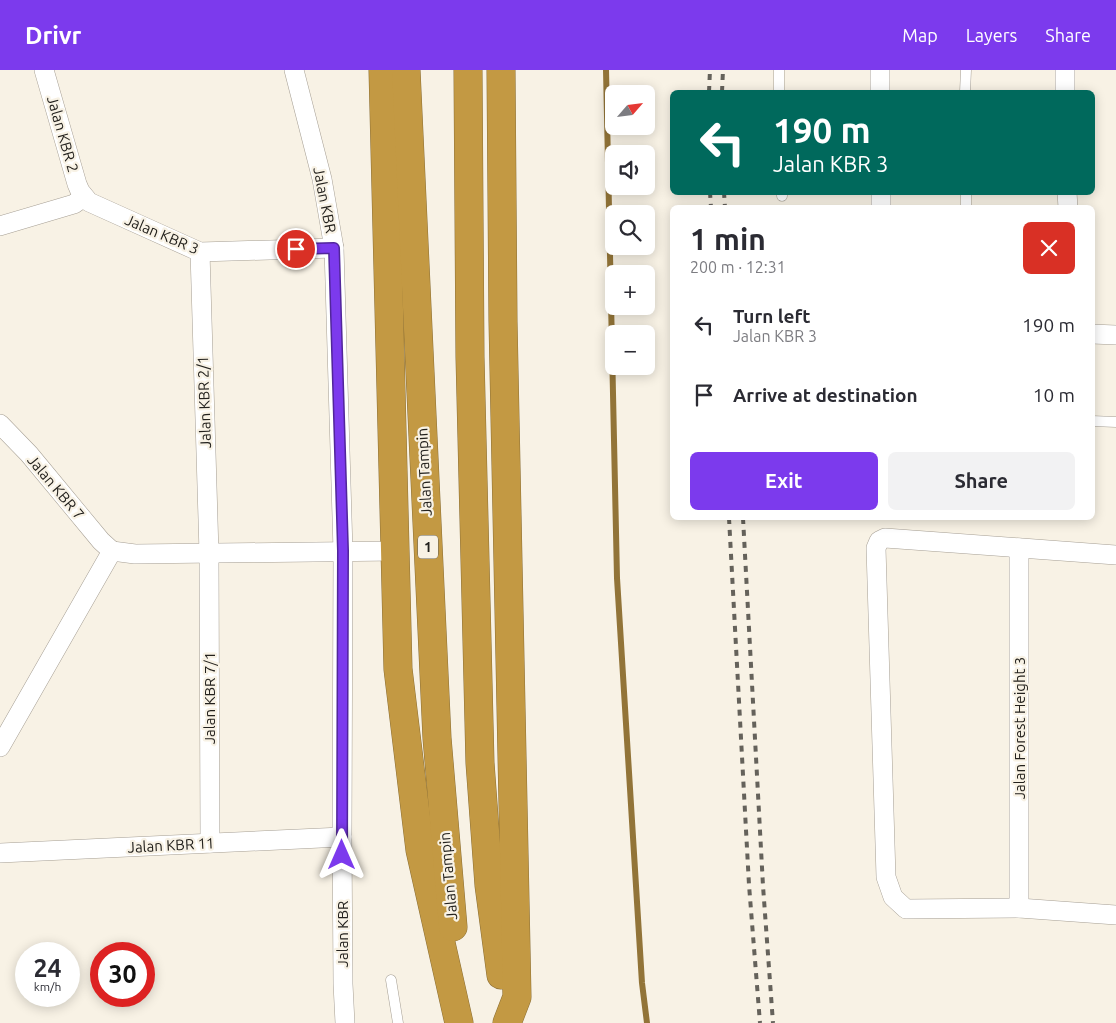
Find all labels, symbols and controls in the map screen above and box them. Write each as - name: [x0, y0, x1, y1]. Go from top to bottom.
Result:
- text: Drivr: [25, 22, 81, 49]
- text: Map: [902, 25, 938, 45]
- text: Layers: [966, 25, 1017, 45]
- text: Share: [1045, 25, 1091, 45]
- north arrow: [605, 85, 655, 135]
- map controls: [605, 85, 655, 375]
- street label: Jalan KBR 2: [44, 94, 82, 174]
- icon: left: [690, 110, 755, 175]
- text: 190 m: [773, 110, 871, 150]
- button: sound: [605, 145, 655, 195]
- text: Jalan KBR 3: [773, 151, 888, 176]
- street label: Jalan KBR: [310, 166, 340, 234]
- button: search: [605, 205, 655, 255]
- street label: Jalan KBR 3: [122, 211, 202, 257]
- text: 1 min: [690, 222, 766, 256]
- button: close: [1023, 222, 1075, 274]
- pin: [275, 228, 317, 270]
- icon: arrive: [282, 235, 310, 263]
- text: 200 m · 12:31: [690, 258, 786, 276]
- button: +: [605, 265, 655, 315]
- text: Turn left: [733, 305, 811, 327]
- icon: left: [690, 311, 718, 339]
- text: 190 m: [1022, 314, 1075, 336]
- button: −: [605, 325, 655, 375]
- text: Jalan KBR 3: [733, 327, 817, 345]
- street label: Jalan KBR 2/1: [194, 355, 214, 449]
- icon: arrive: [690, 381, 718, 409]
- text: Arrive at destination: [733, 384, 918, 406]
- text: 10 m: [1033, 384, 1075, 406]
- street label: Jalan Tampin: [413, 428, 435, 516]
- street label: Jalan KBR 7: [24, 451, 88, 523]
- button: Exit: [690, 452, 878, 510]
- button: Share: [888, 452, 1075, 510]
- road number: 1: [418, 536, 438, 558]
- street label: Jalan KBR 7/1: [201, 652, 218, 744]
- street label: Jalan Forest Height 3: [1011, 657, 1028, 799]
- position arrow: [315, 828, 367, 880]
- street label: Jalan Tampin: [436, 831, 460, 921]
- street label: Jalan KBR 11: [127, 834, 215, 856]
- street label: Jalan KBR: [334, 901, 351, 967]
- speed limit sign: 30: [90, 942, 155, 1007]
- text: 24: [33, 954, 62, 982]
- text: km/h: [34, 980, 61, 993]

